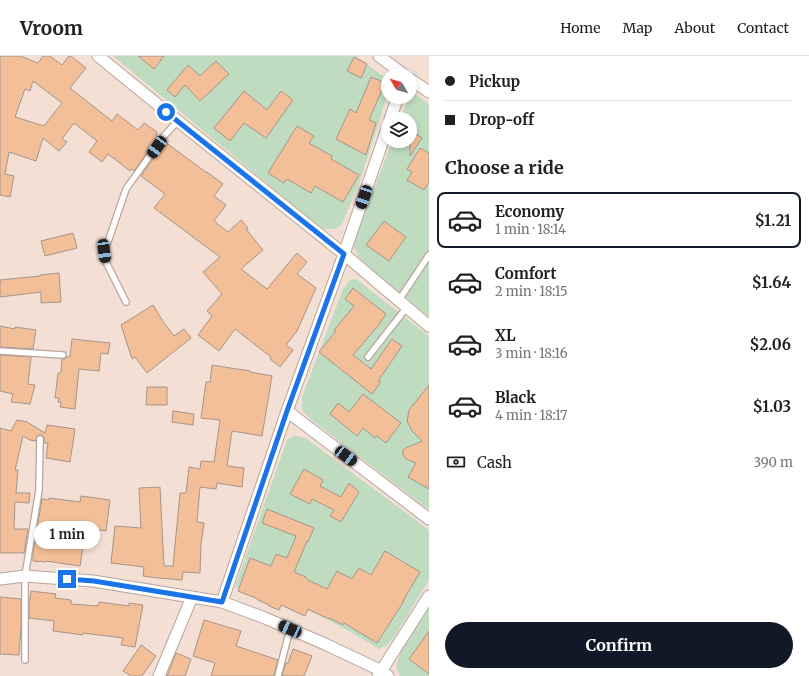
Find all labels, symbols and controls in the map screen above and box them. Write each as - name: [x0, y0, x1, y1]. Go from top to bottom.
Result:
- text: Vroom: [20, 16, 83, 40]
- text: Home: [560, 19, 601, 37]
- text: Map: [623, 19, 652, 37]
- text: About: [674, 19, 715, 37]
- text: Contact: [737, 19, 789, 37]
- north arrow: [381, 68, 417, 104]
- map controls: [381, 68, 417, 148]
- text: Pickup: [469, 72, 520, 91]
- route start: [157, 103, 175, 121]
- text: Drop-off: [469, 110, 534, 129]
- button: layers: [381, 112, 417, 148]
- car: [145, 134, 169, 160]
- text: Choose a ride: [445, 156, 564, 179]
- car: [354, 184, 374, 210]
- icon: car: [447, 202, 483, 238]
- text: Economy: [495, 202, 564, 221]
- text: $1.21: [755, 211, 791, 230]
- text: 1 min · 18:14: [495, 221, 566, 238]
- car: [96, 238, 112, 264]
- icon: car: [447, 264, 483, 300]
- text: Comfort: [495, 264, 556, 283]
- text: $1.64: [752, 273, 791, 292]
- text: 2 min · 18:15: [495, 283, 568, 300]
- icon: car: [447, 326, 483, 362]
- text: XL: [495, 326, 516, 345]
- text: $2.06: [750, 335, 791, 354]
- text: 3 min · 18:16: [495, 345, 568, 362]
- icon: car: [447, 388, 483, 424]
- text: Black: [495, 388, 536, 407]
- text: $1.03: [753, 397, 791, 416]
- text: 4 min · 18:17: [495, 407, 568, 424]
- car: [333, 444, 359, 468]
- icon: cash: [445, 451, 467, 473]
- text: Cash: [477, 453, 512, 472]
- text: 390 m: [754, 454, 793, 471]
- callout: 1 min: [34, 521, 100, 549]
- text: 1 min: [49, 526, 85, 543]
- route end: [58, 570, 76, 588]
- car: [277, 619, 303, 639]
- button: Confirm: [445, 622, 793, 668]

